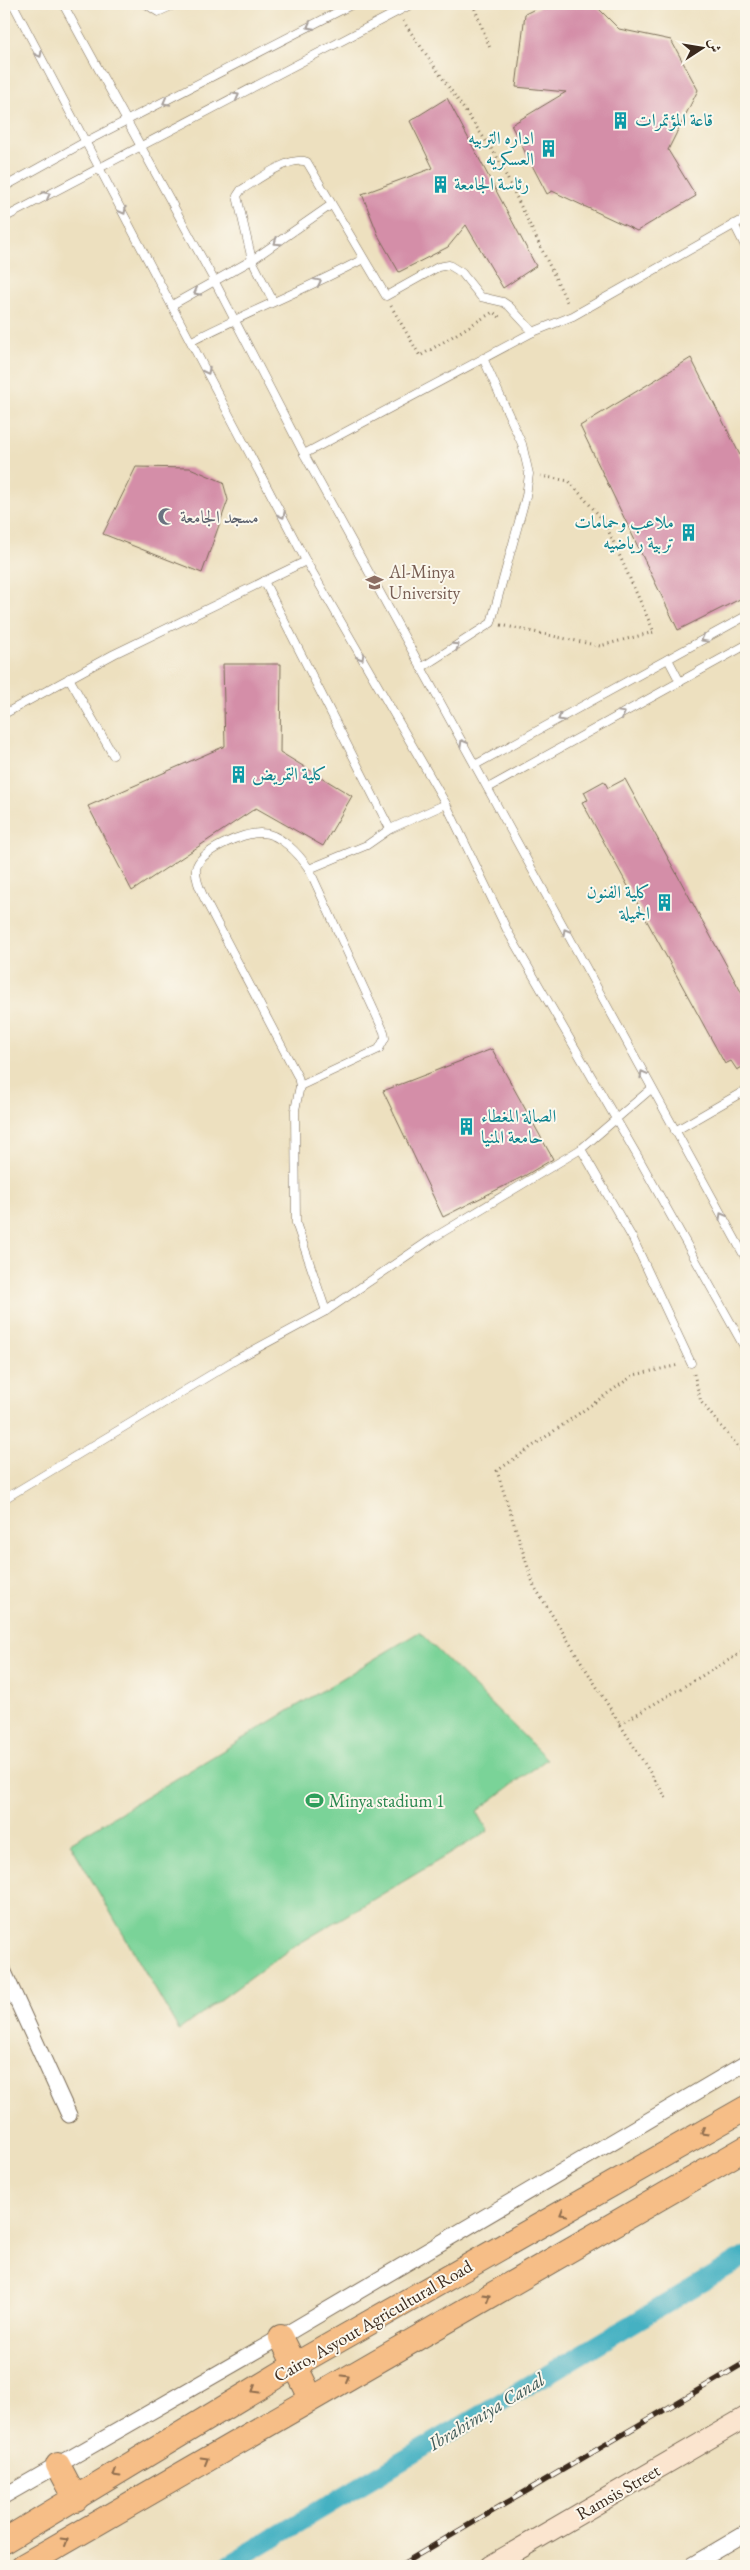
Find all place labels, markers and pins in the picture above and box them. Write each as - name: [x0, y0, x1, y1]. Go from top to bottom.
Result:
- place label: قاعة المؤتمرات: [635, 108, 713, 132]
- building icon: قاعة المؤتمرات: [611, 110, 631, 130]
- place label: اداره التربيه العسكريه: [468, 126, 534, 171]
- building icon: اداره التربيه العسكريه: [538, 138, 558, 158]
- place label: رئاسة الجامعة: [454, 172, 529, 195]
- building icon: رئاسة الجامعة: [430, 174, 450, 194]
- place label: مسجد الجامعة: [180, 505, 259, 528]
- mosque icon: مسجد الجامعة: [156, 507, 176, 527]
- place label: ملاعب وحمامات تربية رياضيه: [574, 510, 674, 554]
- building icon: ملاعب وحمامات تربية رياضيه: [678, 522, 698, 542]
- place label: Al-Minya University: [388, 560, 461, 604]
- school or university icon: Al-Minya University: [365, 572, 385, 592]
- place label: كلية التمريض: [252, 762, 327, 786]
- building icon: كلية التمريض: [228, 764, 248, 784]
- place label: كلية الفنون الجميلة: [586, 880, 650, 924]
- building icon: كلية الفنون الجميلة: [654, 892, 674, 912]
- place label: الصالة المغطاء حامعة المنيا: [481, 1104, 556, 1148]
- building icon: الصالة المغطاء حامعة المنيا: [457, 1116, 477, 1136]
- place label: Minya stadium 1: [329, 1789, 445, 1812]
- sports icon: Minya stadium 1: [305, 1791, 325, 1811]

